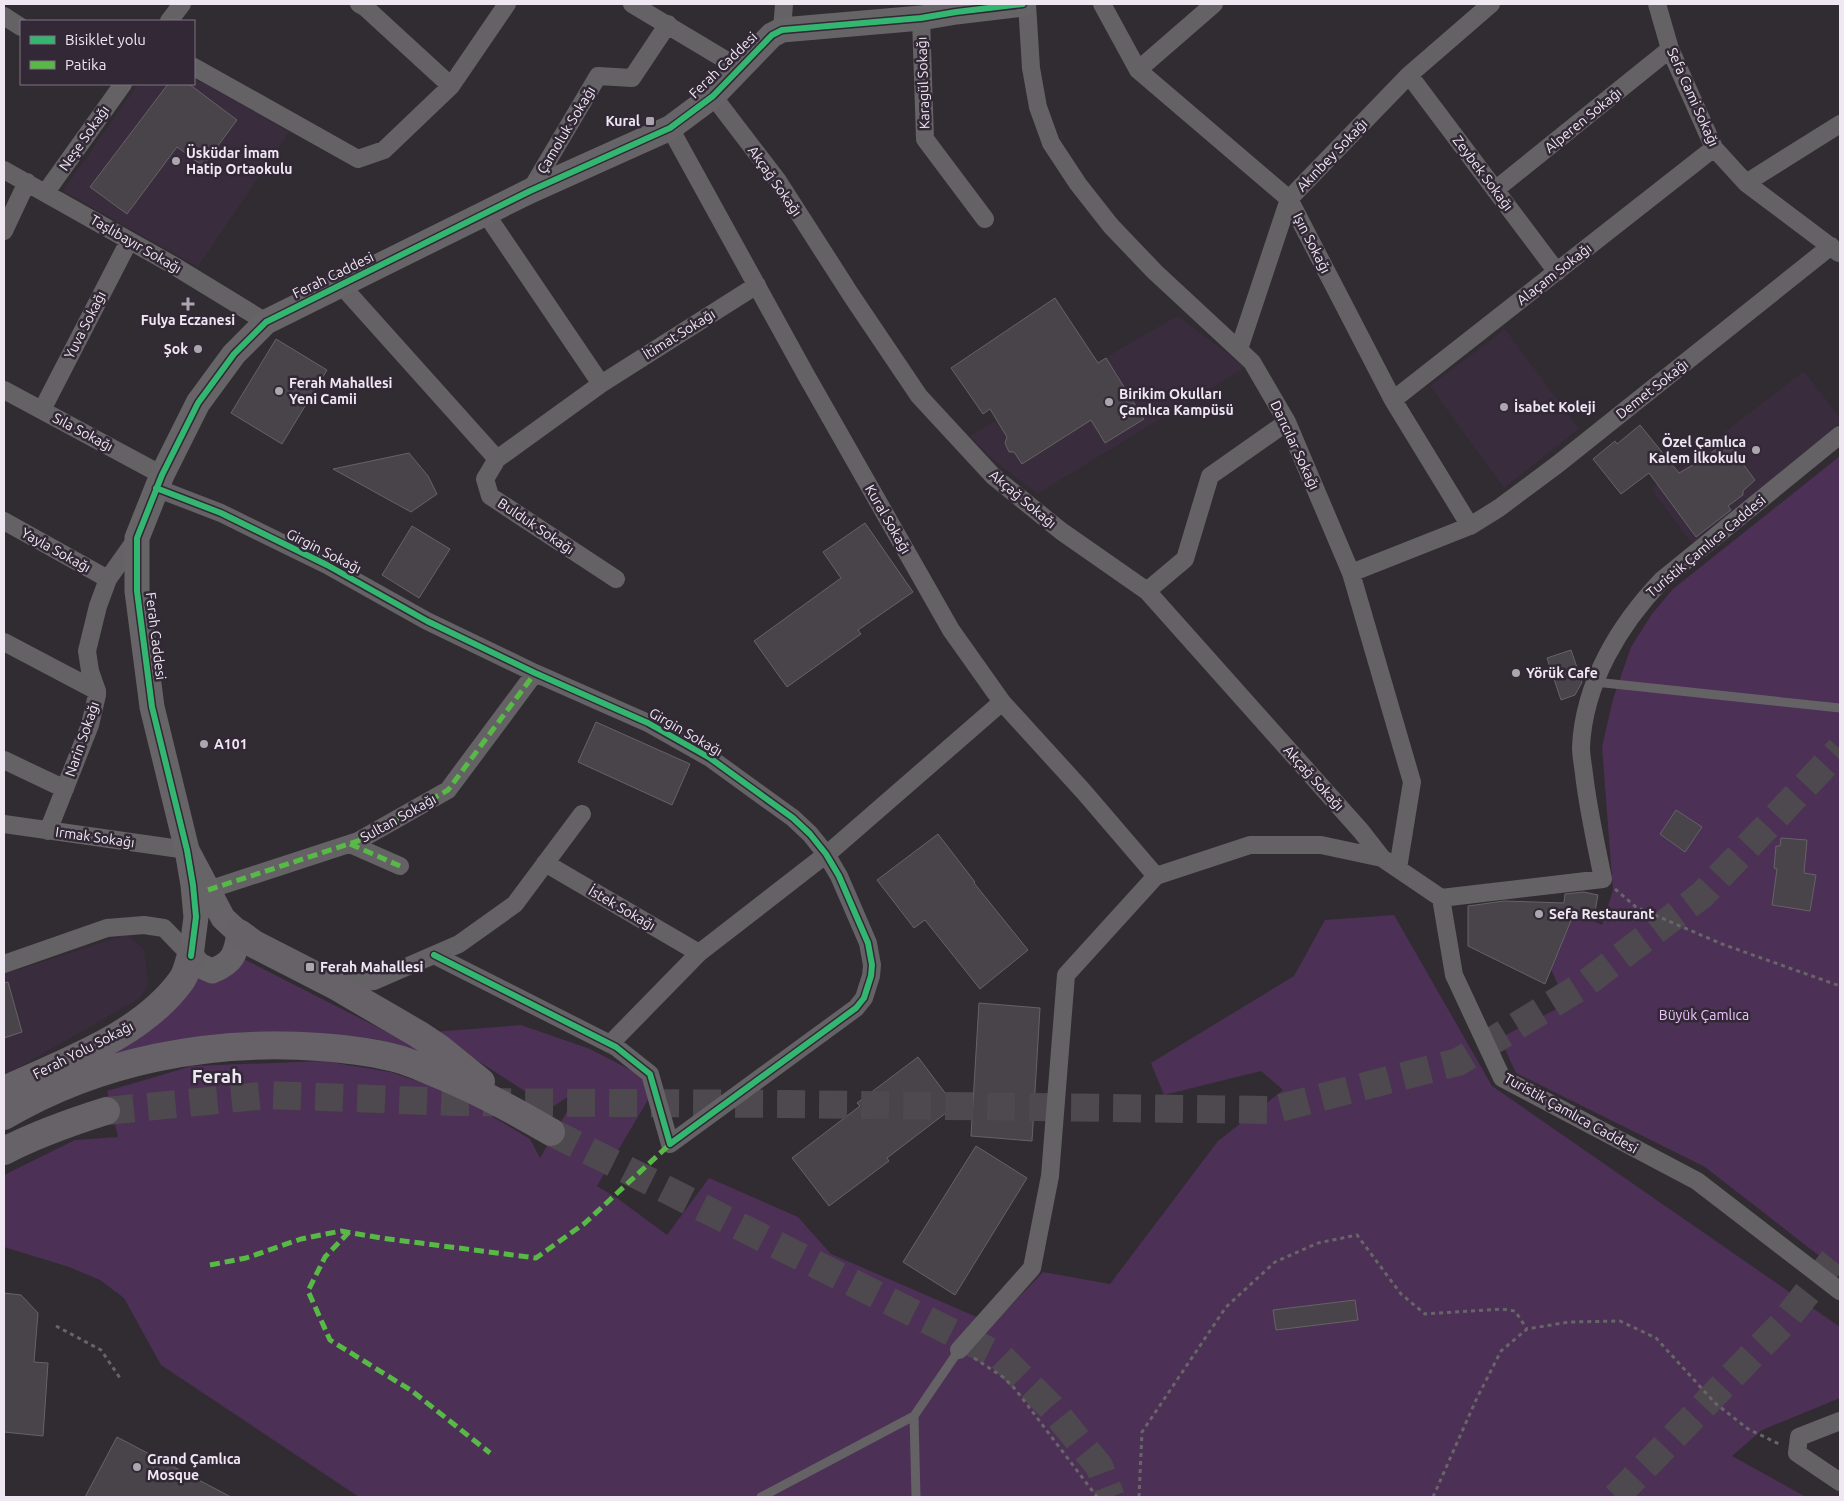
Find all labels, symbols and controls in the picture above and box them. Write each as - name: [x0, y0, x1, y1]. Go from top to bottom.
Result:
- legend: [20, 20, 195, 85]
- street label: Ferah Caddesi: [686, 29, 760, 101]
- text: Bisiklet yolu: [65, 31, 146, 48]
- street label: Karagül Sokağı: [913, 37, 933, 129]
- street label: Sefa Cami Sokağı: [1664, 45, 1722, 149]
- text: Patika: [65, 56, 106, 73]
- street label: Çamoluk Sokağı: [534, 83, 598, 177]
- street label: Alperen Sokağı: [1541, 84, 1625, 156]
- street label: Neşe Sokağı: [56, 102, 112, 174]
- place label: Kural: [605, 113, 640, 129]
- marker: Kural: [644, 115, 656, 127]
- street label: Akınbey Sokağı: [1293, 115, 1371, 195]
- street label: Zeybek Sokağı: [1450, 132, 1516, 214]
- street label: Akçağ Sokağı: [745, 143, 805, 219]
- place label: Üsküdar İmam Hatip Ortaokulu: [186, 144, 292, 177]
- marker: Üsküdar İmam Hatip Ortaokulu: [170, 155, 182, 167]
- street label: Işın Sokağı: [1290, 210, 1334, 276]
- street label: Taşlıbayır Sokağı: [87, 211, 185, 277]
- street label: Alaçam Sokağı: [1514, 240, 1594, 308]
- street label: Ferah Caddesi: [290, 248, 376, 302]
- street label: Yuva Sokağı: [61, 288, 109, 362]
- marker: Fulya Eczanesi: [182, 298, 194, 310]
- street label: İtimat Sokağı: [640, 306, 718, 362]
- place label: Fulya Eczanesi: [141, 312, 235, 328]
- place label: Şok: [164, 341, 188, 358]
- marker: Şok: [192, 343, 204, 355]
- street label: Demet Sokağı: [1613, 356, 1691, 422]
- place label: Ferah Mahallesi Yeni Camii: [289, 375, 393, 407]
- marker: Ferah Mahallesi Yeni Camii: [273, 385, 285, 397]
- place label: Birikim Okulları Çamlıca Kampüsü: [1119, 386, 1234, 419]
- marker: Birikim Okulları Çamlıca Kampüsü: [1103, 396, 1115, 408]
- street label: Darıcılar Sokağı: [1267, 398, 1323, 492]
- place label: İsabet Koleji: [1514, 398, 1596, 415]
- marker: İsabet Koleji: [1498, 401, 1510, 413]
- street label: Sıla Sokağı: [50, 409, 116, 455]
- place label: Özel Çamlıca Kalem İlkokulu: [1649, 433, 1746, 466]
- marker: Özel Çamlıca Kalem İlkokulu: [1750, 444, 1762, 456]
- street label: Akçağ Sokağı: [986, 466, 1060, 532]
- street label: Kural Sokağı: [862, 482, 914, 556]
- street label: Turistik Çamlıca Caddesi: [1643, 491, 1769, 601]
- street label: Bulduk Sokağı: [495, 495, 577, 557]
- street label: Yayla Sokağı: [19, 524, 93, 576]
- street label: Girgin Sokağı: [284, 525, 364, 577]
- street label: Ferah Caddesi: [143, 591, 169, 681]
- place label: Yörük Cafe: [1526, 665, 1598, 681]
- marker: Yörük Cafe: [1510, 667, 1522, 679]
- street label: Narin Sokağı: [62, 699, 102, 779]
- street label: Girgin Sokağı: [647, 705, 725, 759]
- place label: A101: [214, 736, 248, 752]
- marker: A101: [198, 738, 210, 750]
- street label: Akçağ Sokağı: [1281, 742, 1347, 814]
- street label: Sultan Sokağı: [357, 791, 439, 845]
- street label: Irmak Sokağı: [54, 824, 136, 850]
- street label: İstek Sokağı: [586, 882, 658, 934]
- place label: Sefa Restaurant: [1549, 906, 1654, 922]
- marker: Sefa Restaurant: [1533, 908, 1545, 920]
- place label: Ferah Mahallesi: [320, 959, 424, 975]
- marker: Ferah Mahallesi: [304, 961, 316, 973]
- park label: Büyük Çamlıca: [1659, 1007, 1749, 1023]
- street label: Ferah Yolu Sokağı: [30, 1018, 136, 1082]
- district label: Ferah: [192, 1065, 242, 1087]
- street label: Turistik Çamlıca Caddesi: [1501, 1070, 1641, 1156]
- place label: Grand Çamlıca Mosque: [147, 1451, 241, 1483]
- marker: Grand Çamlıca Mosque: [131, 1461, 143, 1473]

